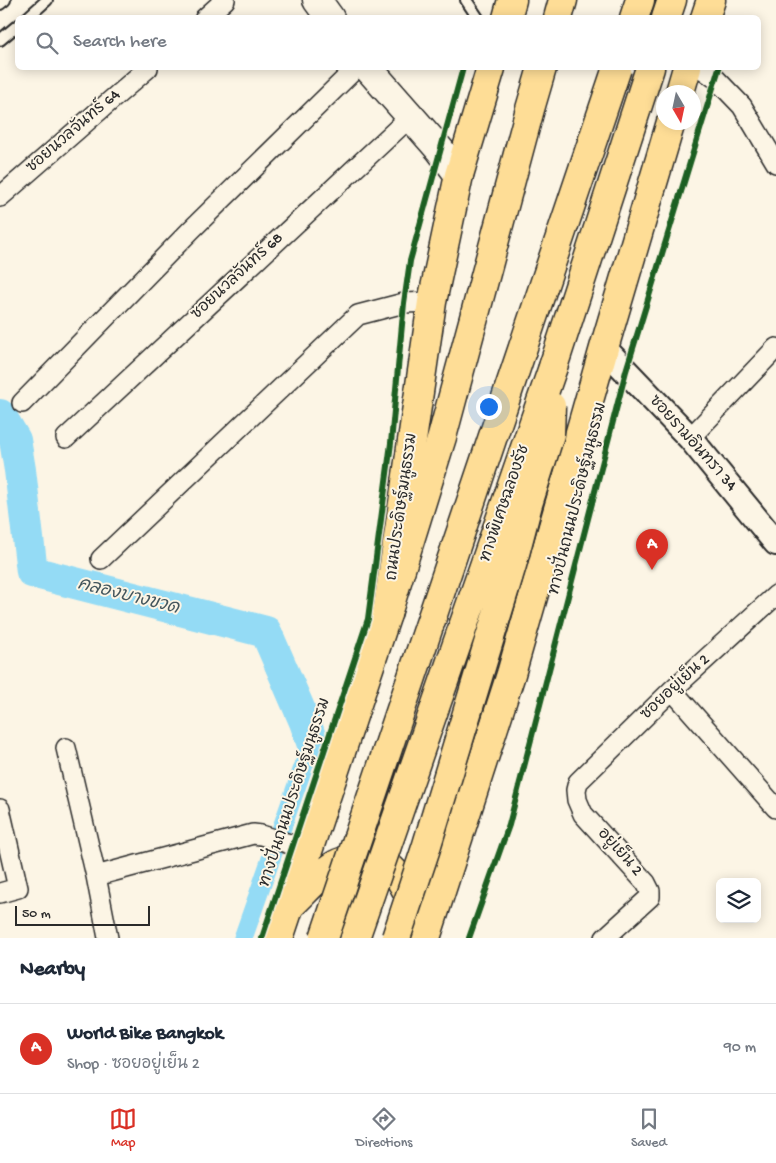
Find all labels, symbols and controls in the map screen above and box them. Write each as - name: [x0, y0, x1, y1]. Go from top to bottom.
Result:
- search box: [15, 15, 761, 70]
- icon: search: [33, 29, 61, 57]
- text: Search here: [73, 31, 167, 54]
- street label: ซอยนวลจันทร์ 64: [20, 82, 125, 178]
- north arrow: [656, 85, 701, 130]
- street label: ซอยนวลจันทร์ 68: [185, 226, 288, 325]
- street label: ซอยรามอินทรา 34: [644, 390, 743, 496]
- your location: [476, 394, 502, 420]
- street label: ทางปั่นถนนประดิษฐ์มนูธรรม: [538, 399, 612, 597]
- street label: ถนนประดิษฐ์มนูธรรม: [378, 431, 423, 582]
- street label: ทางพิเศษฉลองรัช: [473, 442, 535, 565]
- pin: A: [636, 529, 668, 570]
- water label: คลองบางขวด: [75, 574, 181, 620]
- street label: ซอยอยู่เย็น 2: [634, 647, 715, 725]
- street label: ทางปั่นถนนประดิษฐ์มนูธรรม: [249, 693, 336, 890]
- street label: อยู่เย็น 2: [593, 822, 649, 881]
- map controls: [716, 878, 761, 923]
- button: layers: [716, 878, 761, 923]
- scale bar: [15, 903, 150, 926]
- text: 50 m: [22, 906, 51, 923]
- text: Nearby: [20, 958, 85, 983]
- text: World Bike Bangkok: [67, 1023, 223, 1046]
- text: A: [31, 1039, 41, 1058]
- text: 90 m: [724, 1039, 756, 1058]
- text: Shop · ซอยอยู่เย็น 2: [67, 1056, 200, 1075]
- tab: Map: [109, 1105, 137, 1152]
- tab: Directions: [356, 1105, 413, 1152]
- tab: Saved: [631, 1105, 667, 1152]

